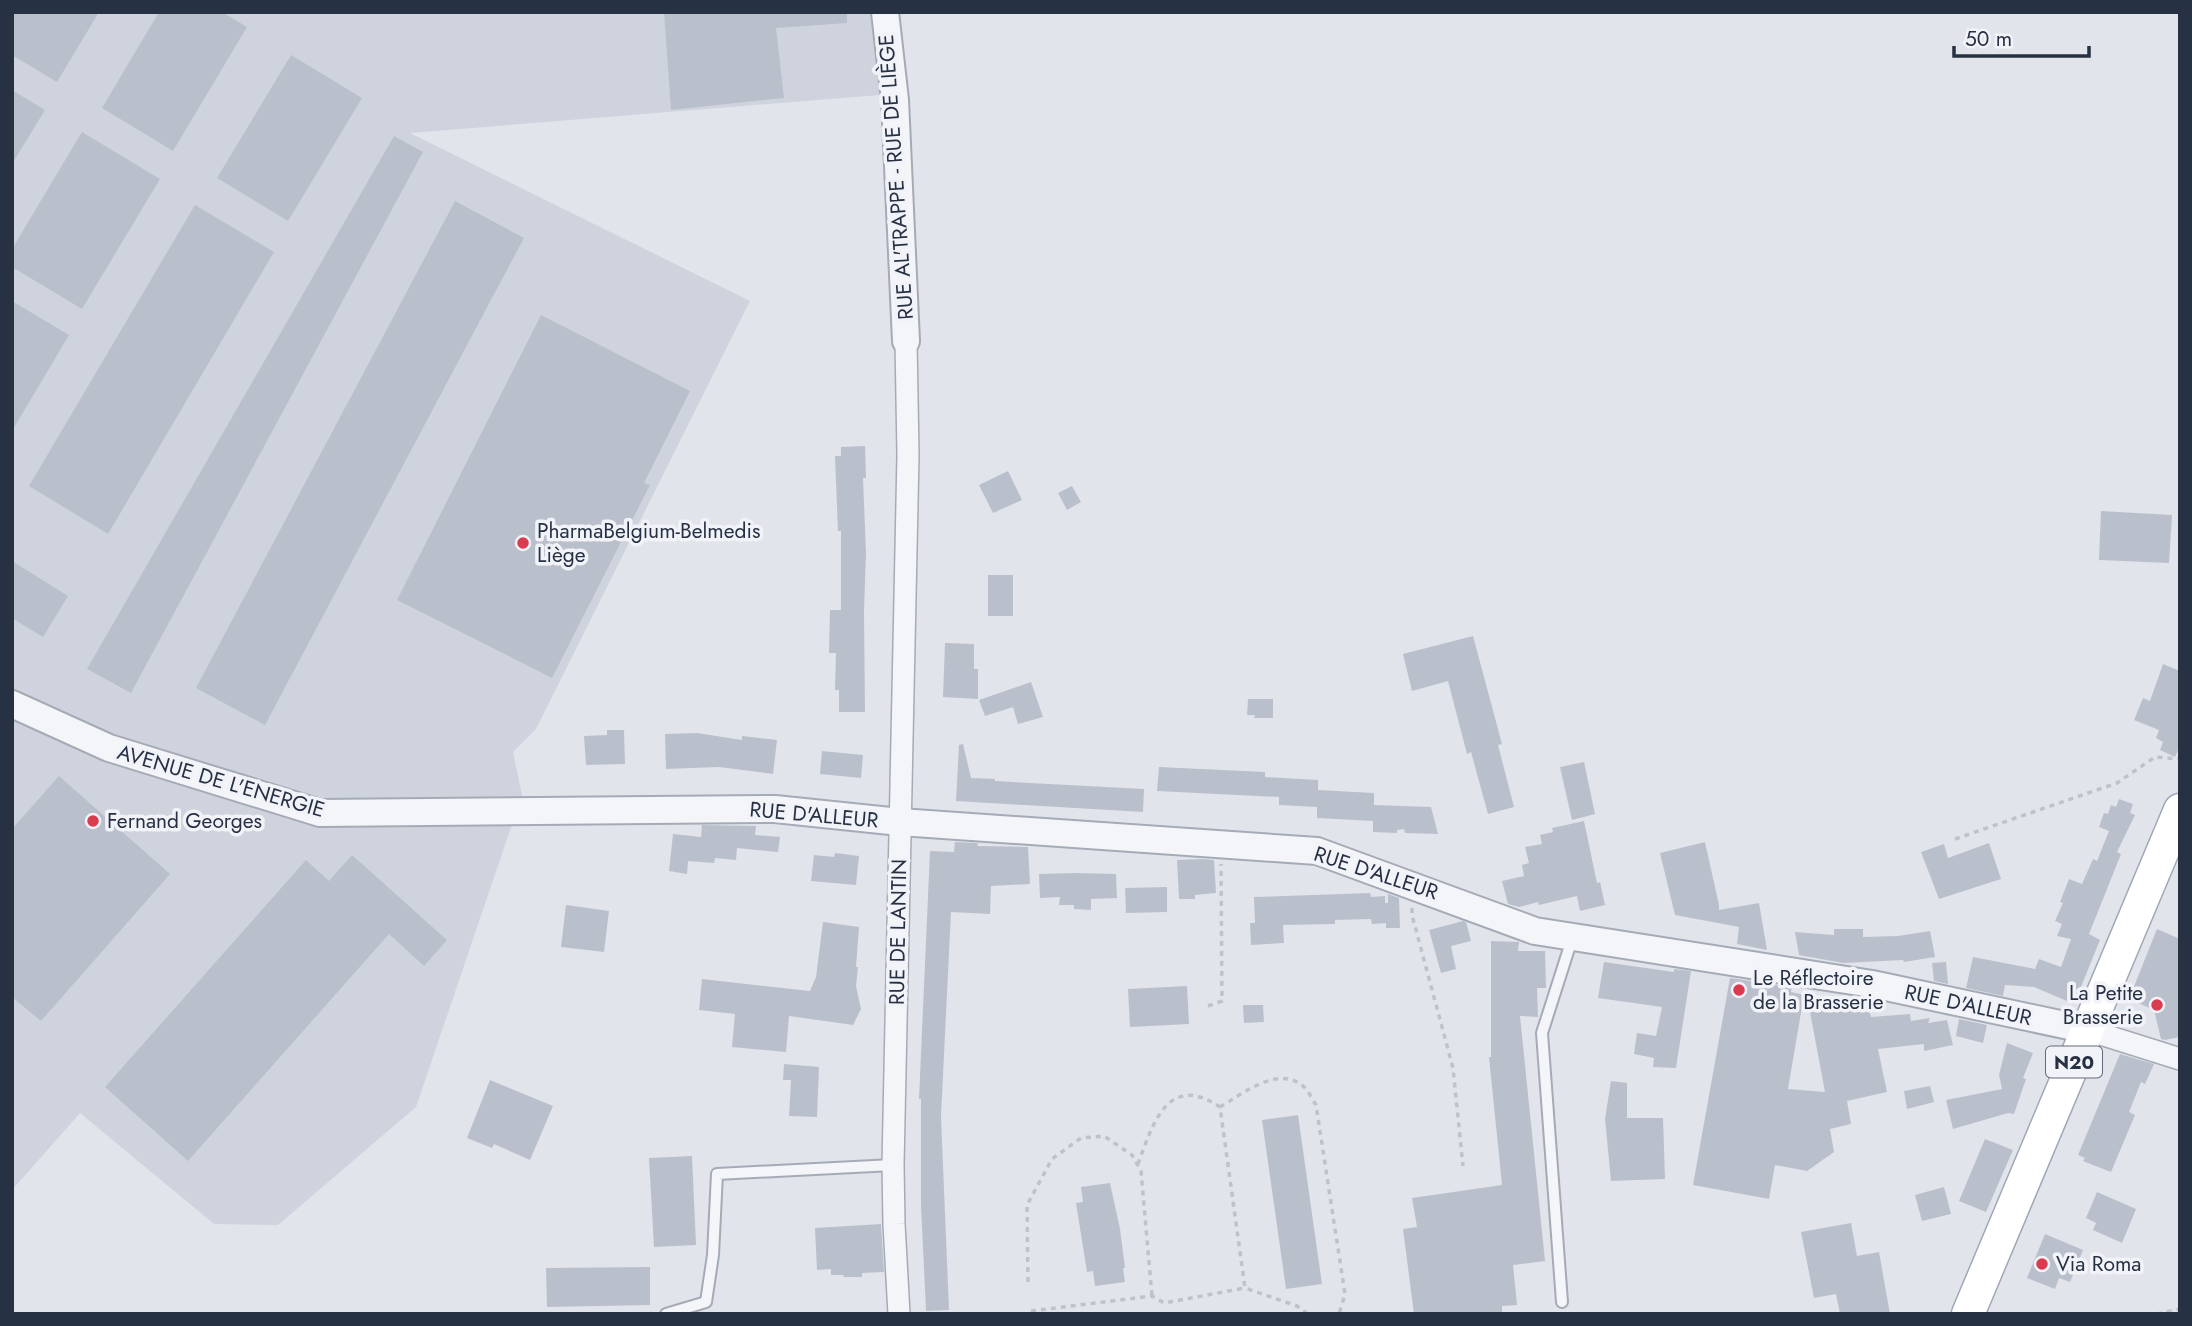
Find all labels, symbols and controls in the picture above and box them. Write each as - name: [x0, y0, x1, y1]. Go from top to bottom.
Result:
- scale bar: [1954, 14, 2089, 58]
- text: 50 m: [1965, 24, 2012, 54]
- street label: RUE AL'TRAPPE - RUE DE LIÈGE: [871, 33, 921, 321]
- place label: PharmaBelgium-Belmedis Liège: [537, 516, 760, 570]
- marker: PharmaBelgium-Belmedis Liège: [515, 535, 531, 551]
- street label: AVENUE DE L'ENERGIE: [114, 737, 328, 825]
- street label: RUE D'ALLEUR: [748, 794, 880, 836]
- place label: Fernand Georges: [107, 806, 262, 836]
- marker: Fernand Georges: [85, 813, 101, 829]
- street label: RUE D'ALLEUR: [1310, 839, 1442, 907]
- street label: RUE DE LANTIN: [882, 859, 914, 1005]
- place label: Le Réflectoire de la Brasserie: [1753, 963, 1884, 1017]
- street label: RUE D'ALLEUR: [1902, 977, 2034, 1033]
- place label: La Petite Brasserie: [2063, 978, 2143, 1032]
- marker: Le Réflectoire de la Brasserie: [1731, 982, 1747, 998]
- marker: La Petite Brasserie: [2149, 997, 2165, 1013]
- road number: N20: [2046, 1046, 2102, 1078]
- place label: Via Roma: [2056, 1249, 2141, 1279]
- marker: Via Roma: [2034, 1256, 2050, 1272]

